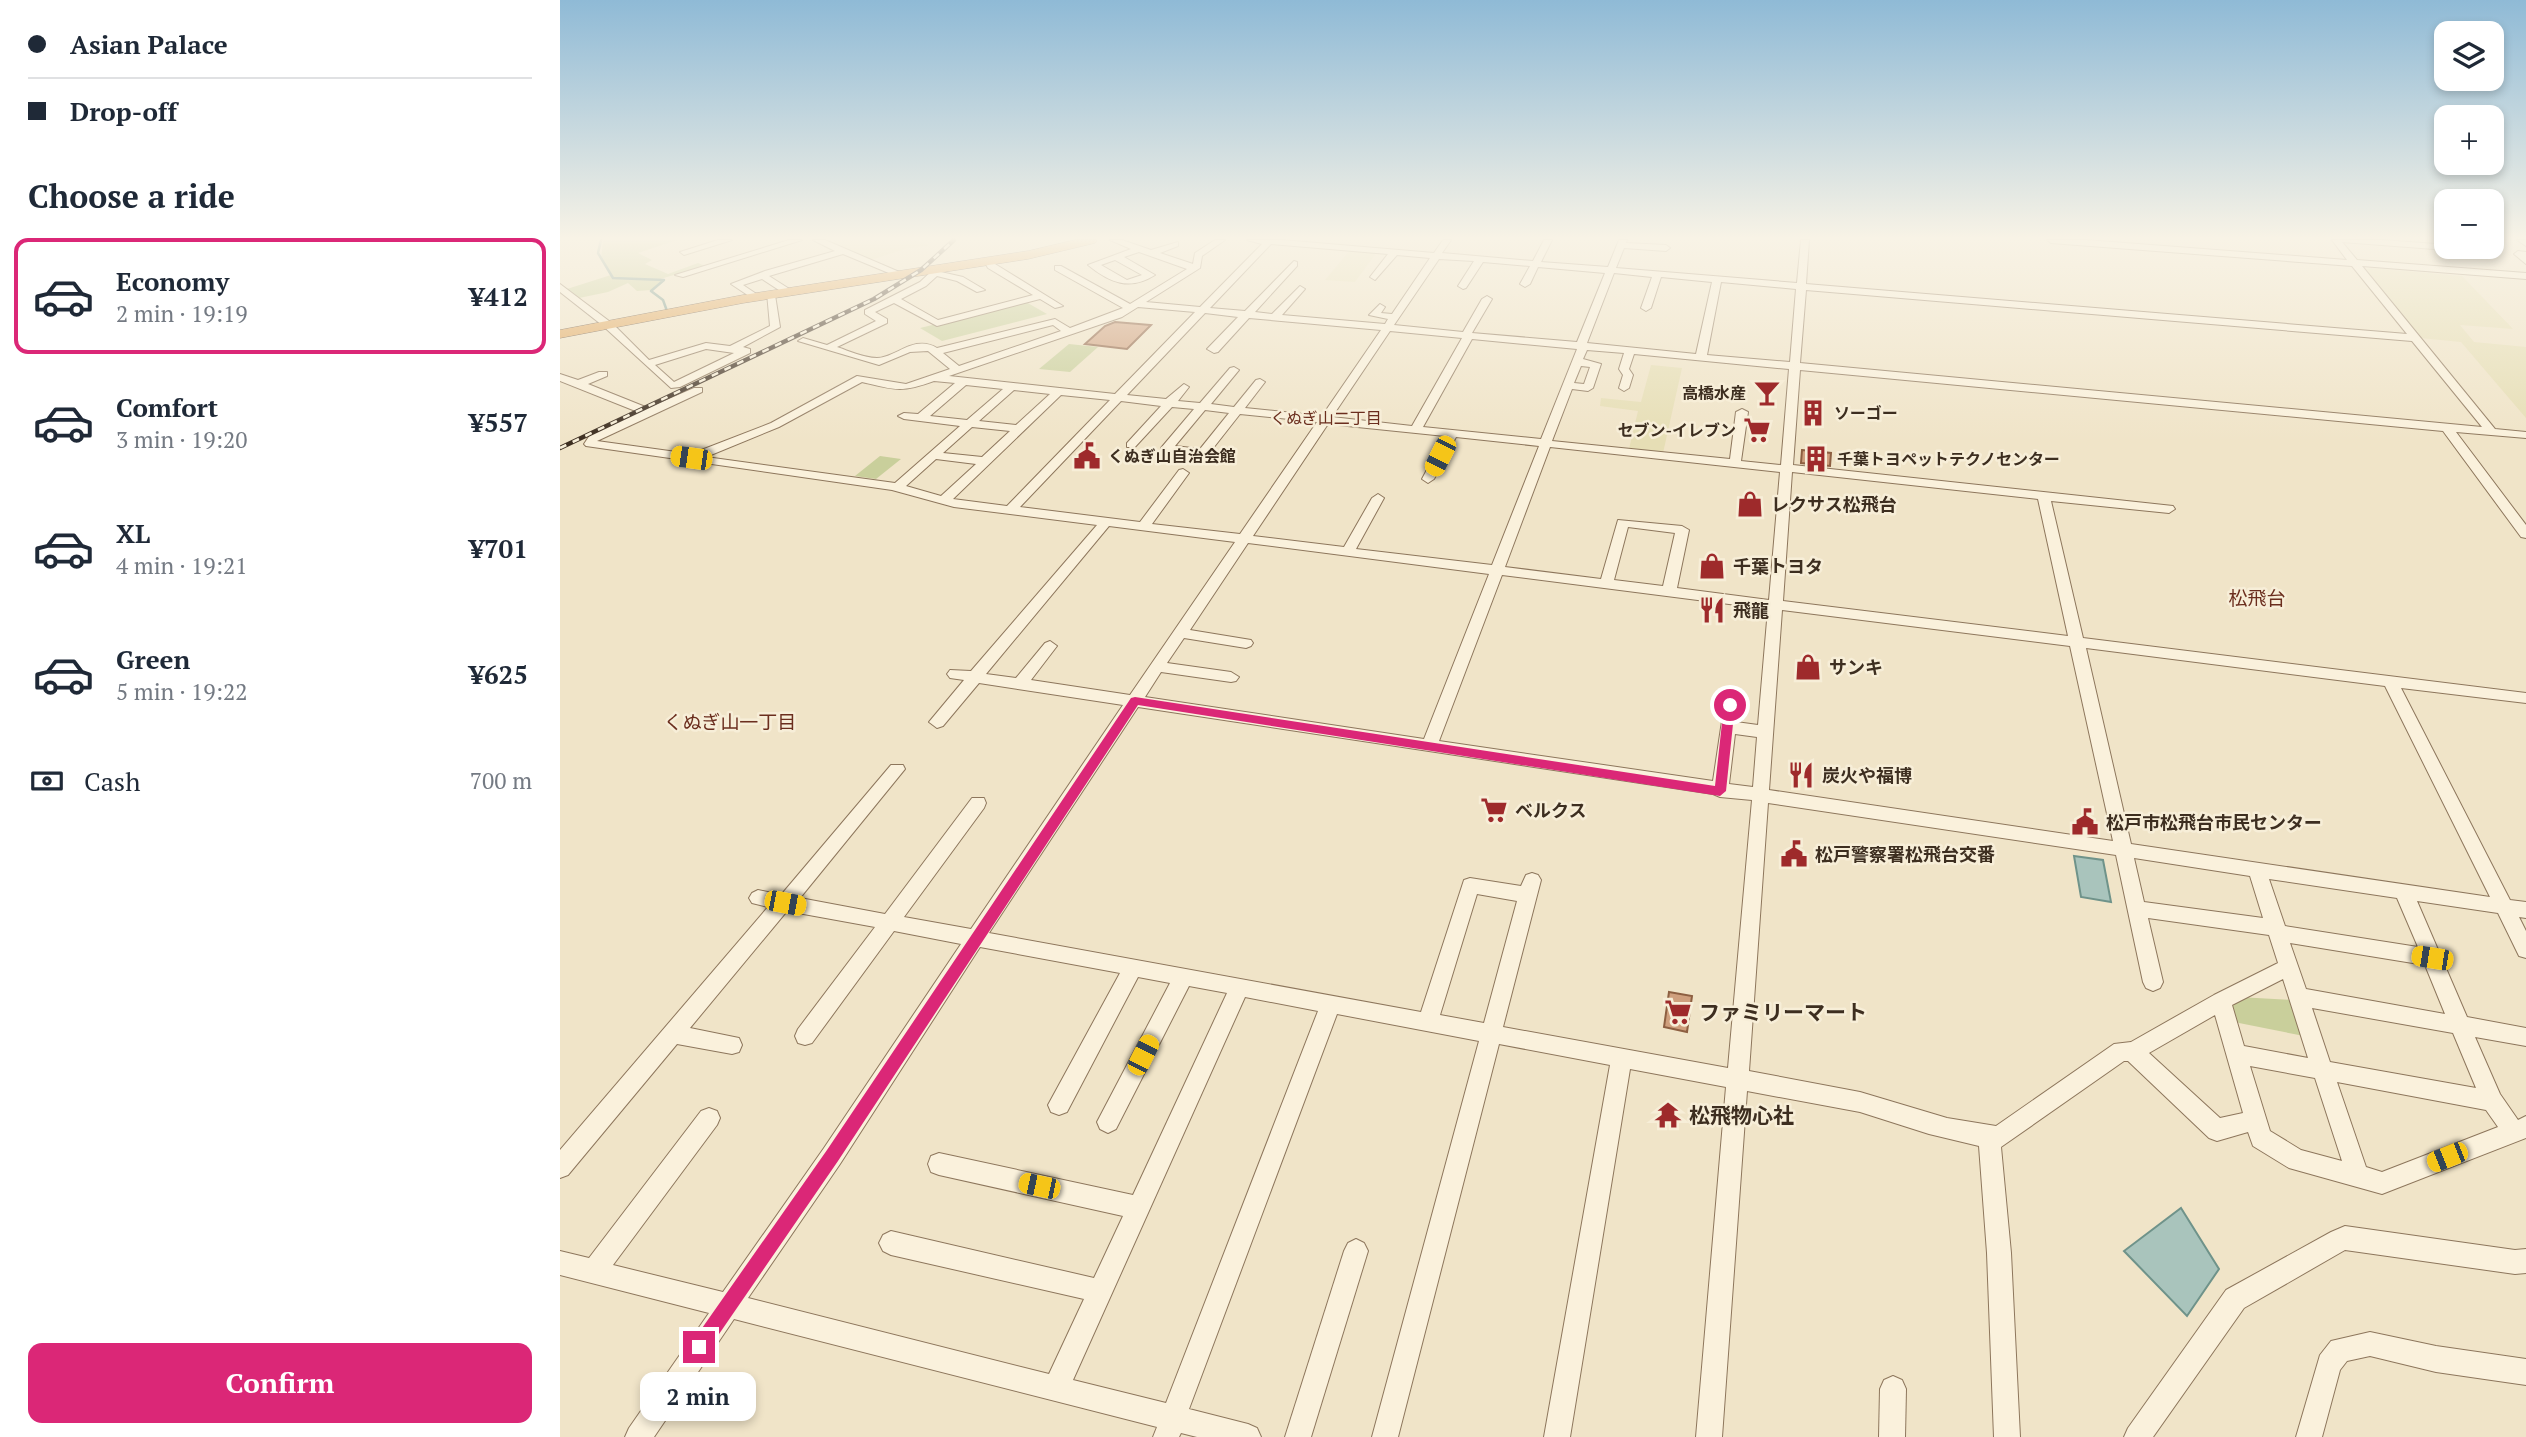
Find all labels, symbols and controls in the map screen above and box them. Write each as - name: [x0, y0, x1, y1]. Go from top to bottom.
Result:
- map controls: [2434, 21, 2504, 259]
- button: layers: [2434, 21, 2504, 91]
- text: Asian Palace: [70, 27, 228, 61]
- text: Drop-off: [70, 94, 177, 128]
- button: +: [2434, 105, 2504, 175]
- text: Choose a ride: [28, 175, 235, 217]
- button: −: [2434, 189, 2504, 259]
- text: Economy: [116, 264, 229, 298]
- icon: car: [32, 265, 95, 328]
- text: ¥412: [469, 279, 528, 313]
- text: 2 min · 19:19: [116, 298, 248, 329]
- bar icon: 高橋水産: [1752, 378, 1782, 408]
- place label: 高橋水産: [1682, 382, 1746, 404]
- text: Comfort: [116, 390, 218, 424]
- icon: car: [32, 391, 95, 454]
- building icon: ソーゴー: [1798, 398, 1828, 428]
- place label: ソーゴー: [1834, 402, 1898, 424]
- text: ¥557: [469, 405, 528, 439]
- district label: くぬぎ山二丁目: [1270, 407, 1382, 429]
- supermarket icon: セブン-イレブン: [1742, 415, 1772, 445]
- place label: セブン-イレブン: [1617, 419, 1736, 441]
- text: 3 min · 19:20: [116, 424, 248, 455]
- car: [1422, 433, 1459, 479]
- public building icon: くぬぎ山自治会館: [1072, 441, 1102, 471]
- building icon: 千葉トヨペットテクノセンター: [1801, 444, 1831, 474]
- car: [669, 445, 714, 471]
- place label: くぬぎ山自治会館: [1108, 445, 1236, 467]
- place label: 千葉トヨペットテクノセンター: [1837, 448, 2060, 470]
- shop icon: レクサス松飛台: [1735, 489, 1765, 519]
- place label: レクサス松飛台: [1771, 492, 1897, 516]
- text: XL: [116, 516, 150, 550]
- icon: car: [32, 517, 95, 580]
- text: ¥701: [469, 531, 528, 565]
- text: 4 min · 19:21: [116, 550, 248, 581]
- shop icon: 千葉トヨタ: [1697, 551, 1727, 581]
- place label: 千葉トヨタ: [1733, 554, 1823, 578]
- district label: 松飛台: [2228, 585, 2286, 610]
- restaurant icon: 飛龍: [1697, 595, 1727, 625]
- place label: 飛龍: [1733, 598, 1769, 622]
- text: Green: [116, 642, 190, 676]
- icon: car: [32, 643, 95, 706]
- shop icon: サンキ: [1793, 652, 1823, 682]
- place label: サンキ: [1829, 655, 1883, 679]
- text: ¥625: [469, 657, 528, 691]
- text: 5 min · 19:22: [116, 676, 248, 707]
- route start: [1714, 689, 1746, 721]
- district label: くぬぎ山一丁目: [664, 709, 796, 734]
- restaurant icon: 炭火や福博: [1786, 760, 1816, 790]
- icon: cash: [28, 762, 66, 800]
- place label: 炭火や福博: [1822, 763, 1912, 787]
- text: Cash: [84, 764, 140, 798]
- text: 700 m: [470, 765, 532, 796]
- supermarket icon: ベルクス: [1479, 795, 1509, 825]
- place label: ベルクス: [1515, 798, 1586, 822]
- public building icon: 松戸市松飛台市民センター: [2070, 807, 2100, 837]
- place label: 松戸市松飛台市民センター: [2106, 810, 2322, 834]
- public building icon: 松戸警察署松飛台交番: [1779, 839, 1809, 869]
- place label: 松戸警察署松飛台交番: [1815, 842, 1995, 866]
- car: [763, 889, 808, 917]
- car: [2410, 944, 2455, 972]
- supermarket icon: ファミリーマート: [1663, 997, 1693, 1027]
- place label: ファミリーマート: [1699, 998, 1867, 1026]
- car: [1125, 1032, 1162, 1078]
- temple icon: 松飛物心社: [1653, 1100, 1683, 1130]
- place label: 松飛物心社: [1689, 1101, 1794, 1129]
- car: [2424, 1139, 2471, 1175]
- car: [1017, 1171, 1062, 1201]
- route end: [683, 1331, 715, 1363]
- button: Confirm: [28, 1343, 532, 1423]
- callout: 2 min: [641, 1372, 757, 1420]
- text: 2 min: [667, 1381, 729, 1412]

